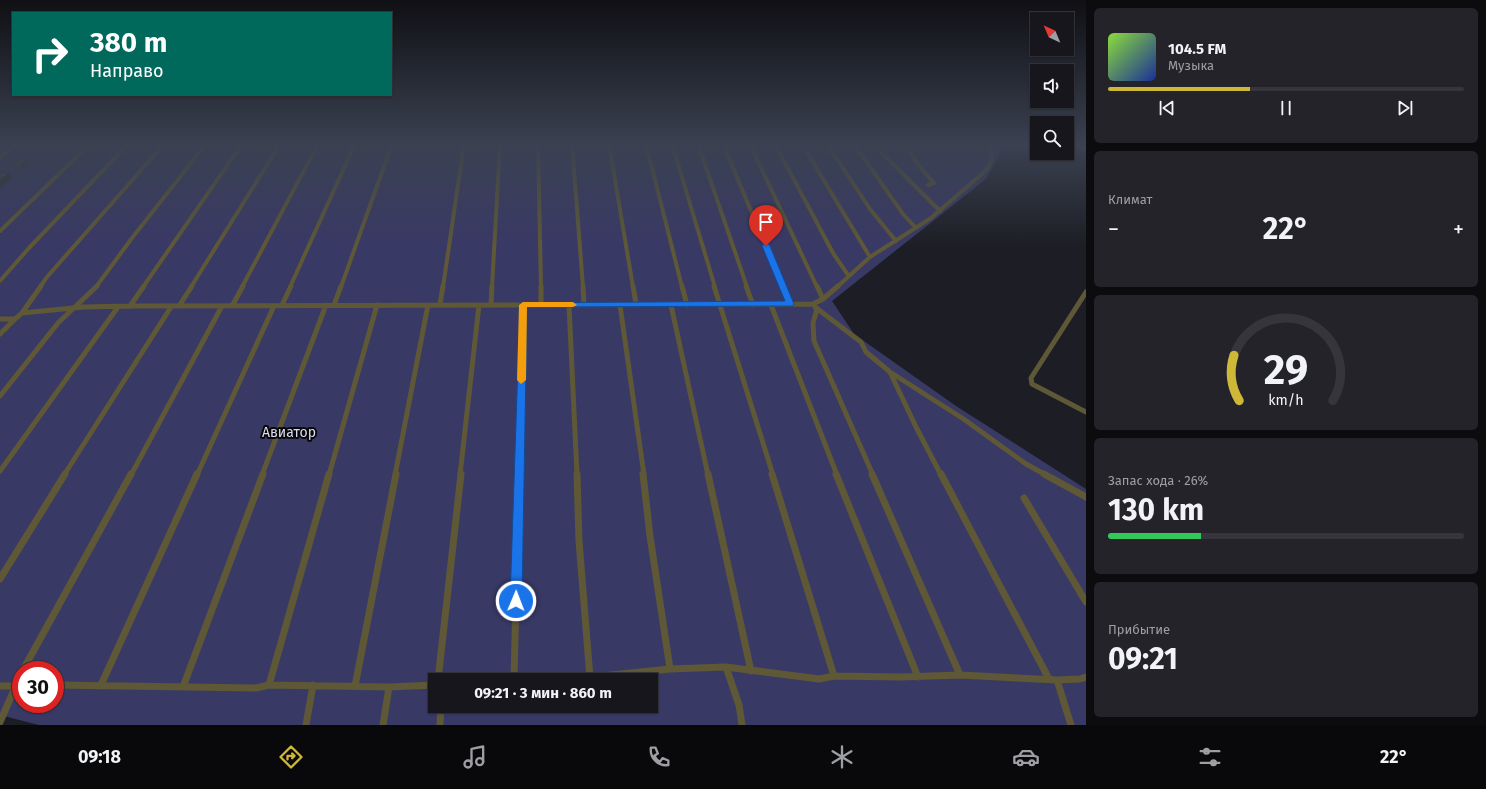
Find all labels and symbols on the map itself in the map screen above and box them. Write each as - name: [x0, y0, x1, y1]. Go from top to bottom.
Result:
- north arrow: [1030, 12, 1074, 56]
- pin: [749, 205, 783, 246]
- park label: Авиатор: [262, 424, 316, 441]
- position arrow: [495, 580, 537, 622]
- speed limit sign: 30: [12, 661, 64, 713]

